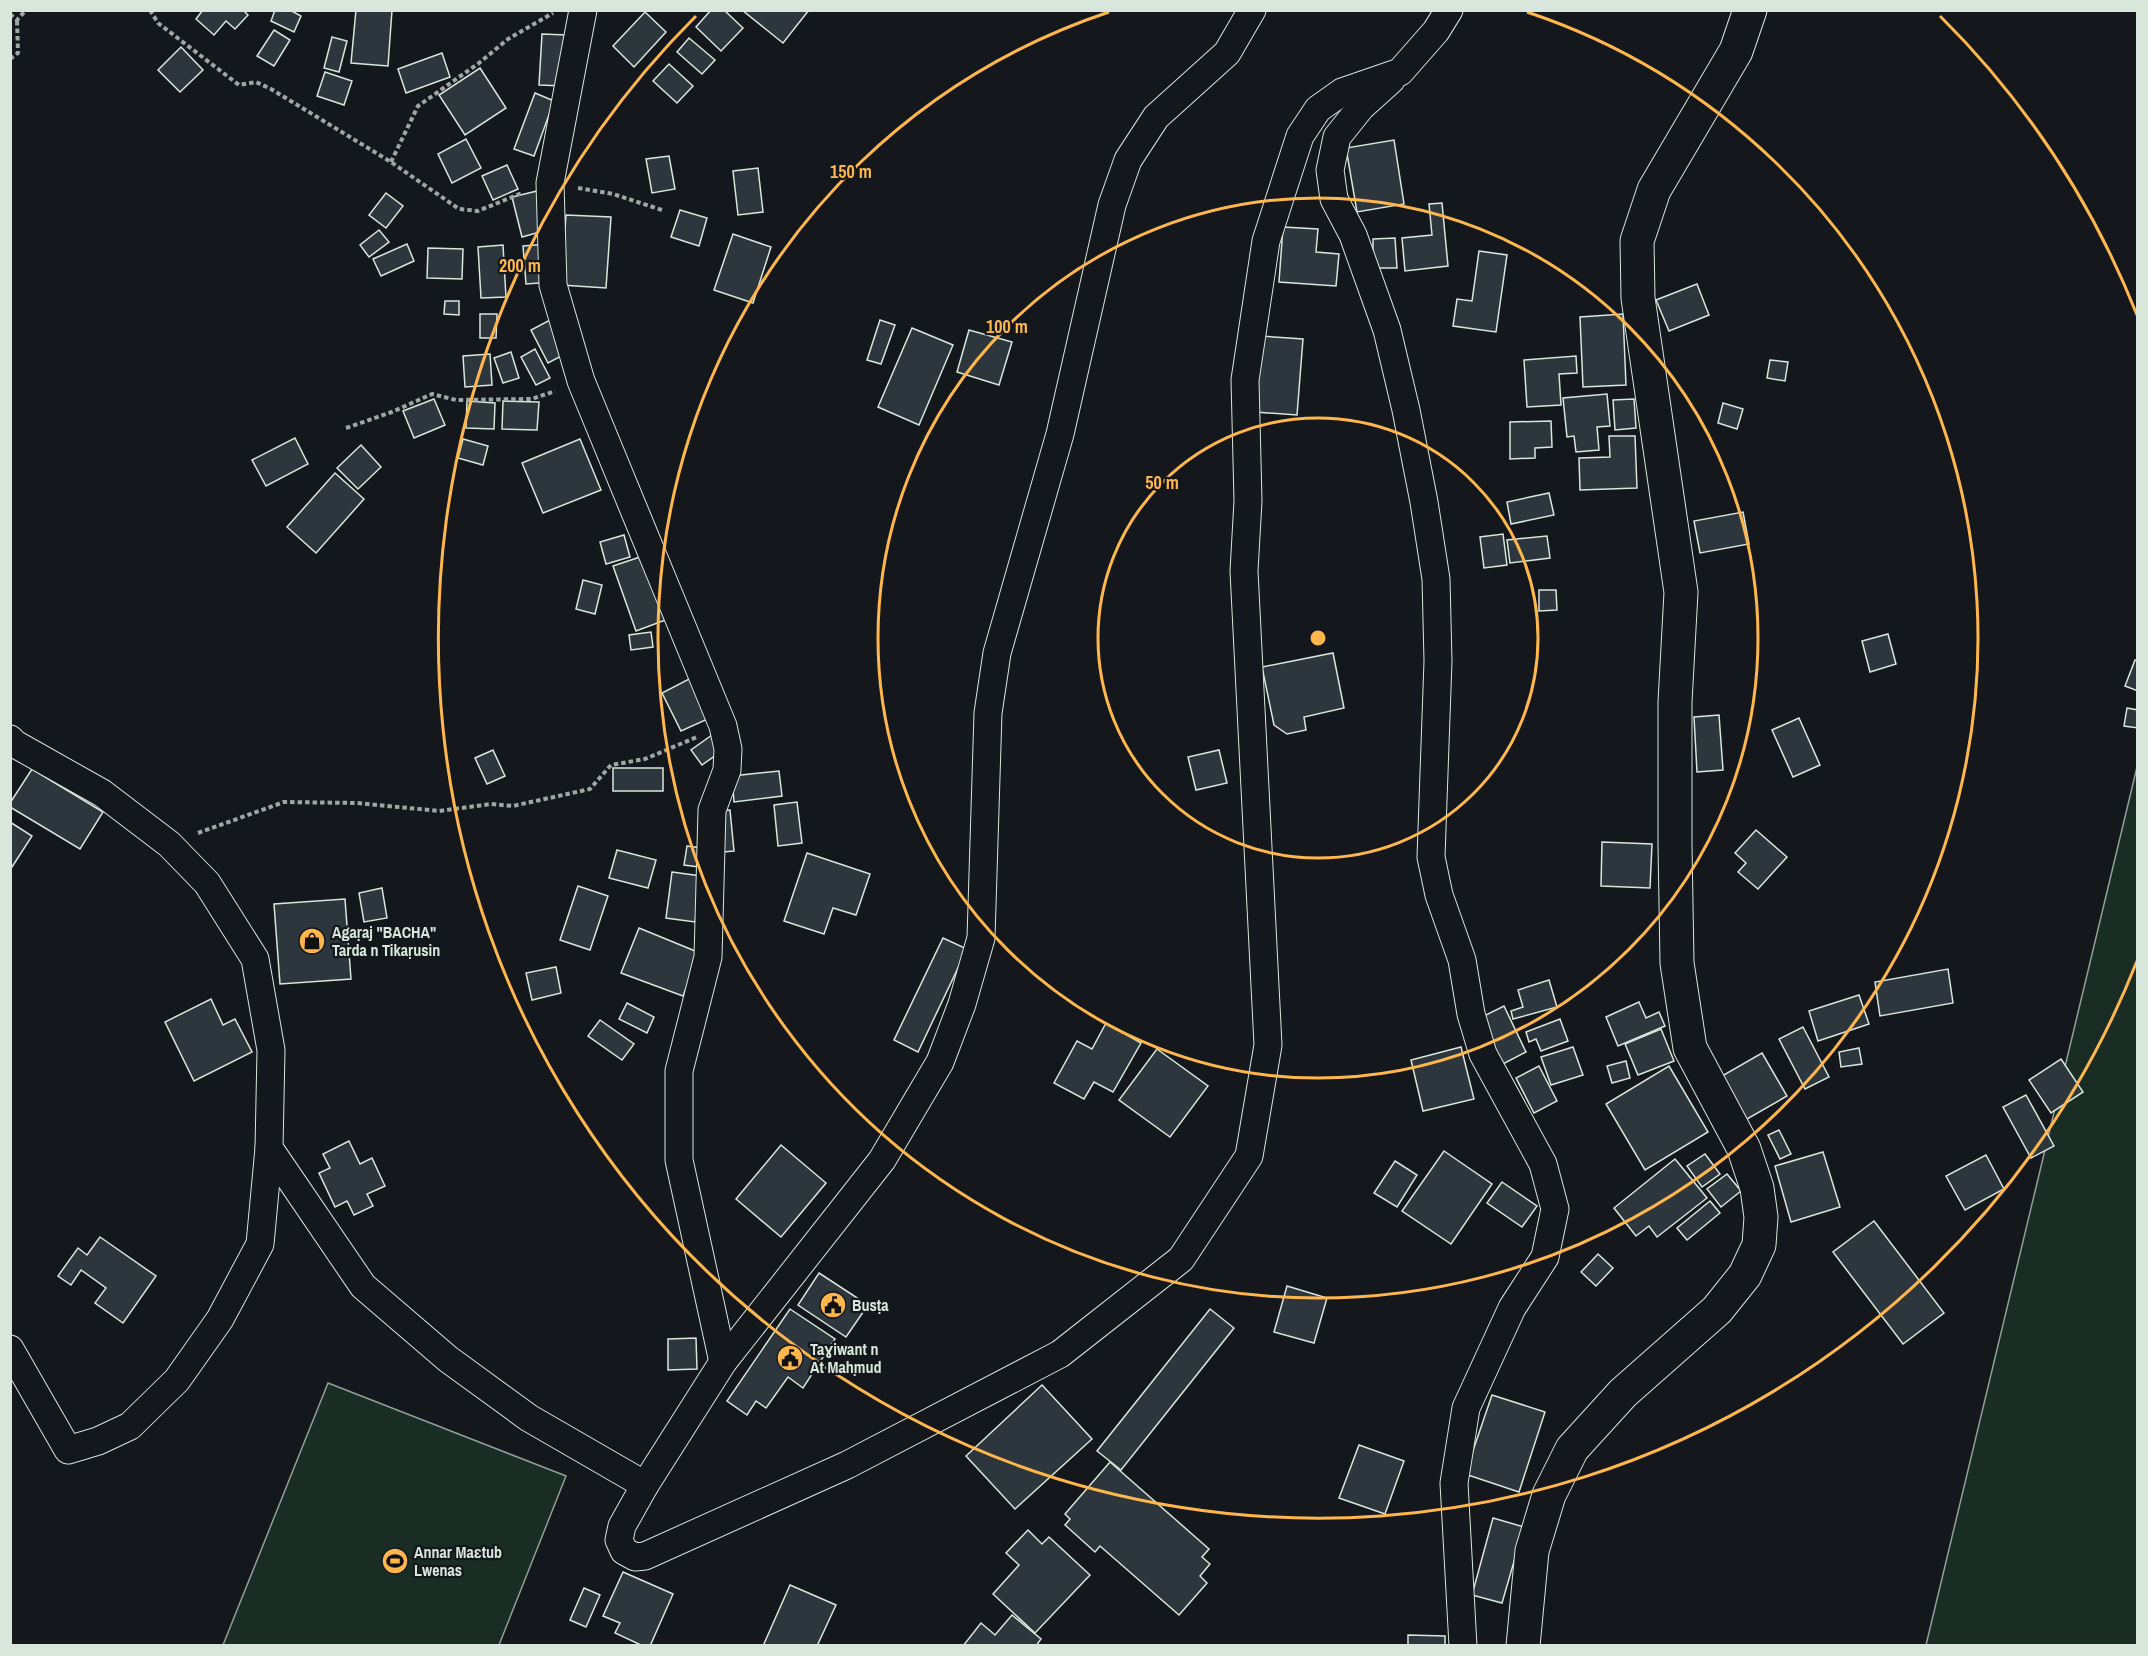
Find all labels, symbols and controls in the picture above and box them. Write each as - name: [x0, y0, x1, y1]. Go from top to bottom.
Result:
- text: 150 m: [830, 159, 872, 184]
- text: 200 m: [499, 253, 541, 278]
- text: 100 m: [986, 314, 1028, 339]
- text: 50 m: [1145, 470, 1179, 495]
- centre of rings: [1308, 628, 1328, 648]
- place label: Agaṛaj "BACHA" Tarda n Tikaṛusin: [332, 921, 440, 961]
- shop icon: Agaṛaj "BACHA" Tarda n Tikaṛusin: [297, 926, 327, 956]
- public building icon: Busṭa: [818, 1290, 848, 1320]
- place label: Busṭa: [852, 1294, 889, 1316]
- place label: Taɣiwant n At Maḥmud: [810, 1338, 881, 1378]
- public building icon: Taɣiwant n At Maḥmud: [775, 1343, 805, 1373]
- place label: Annar Maɛtub Lwenas: [414, 1541, 502, 1581]
- sports icon: Annar Maɛtub Lwenas: [380, 1546, 410, 1576]

